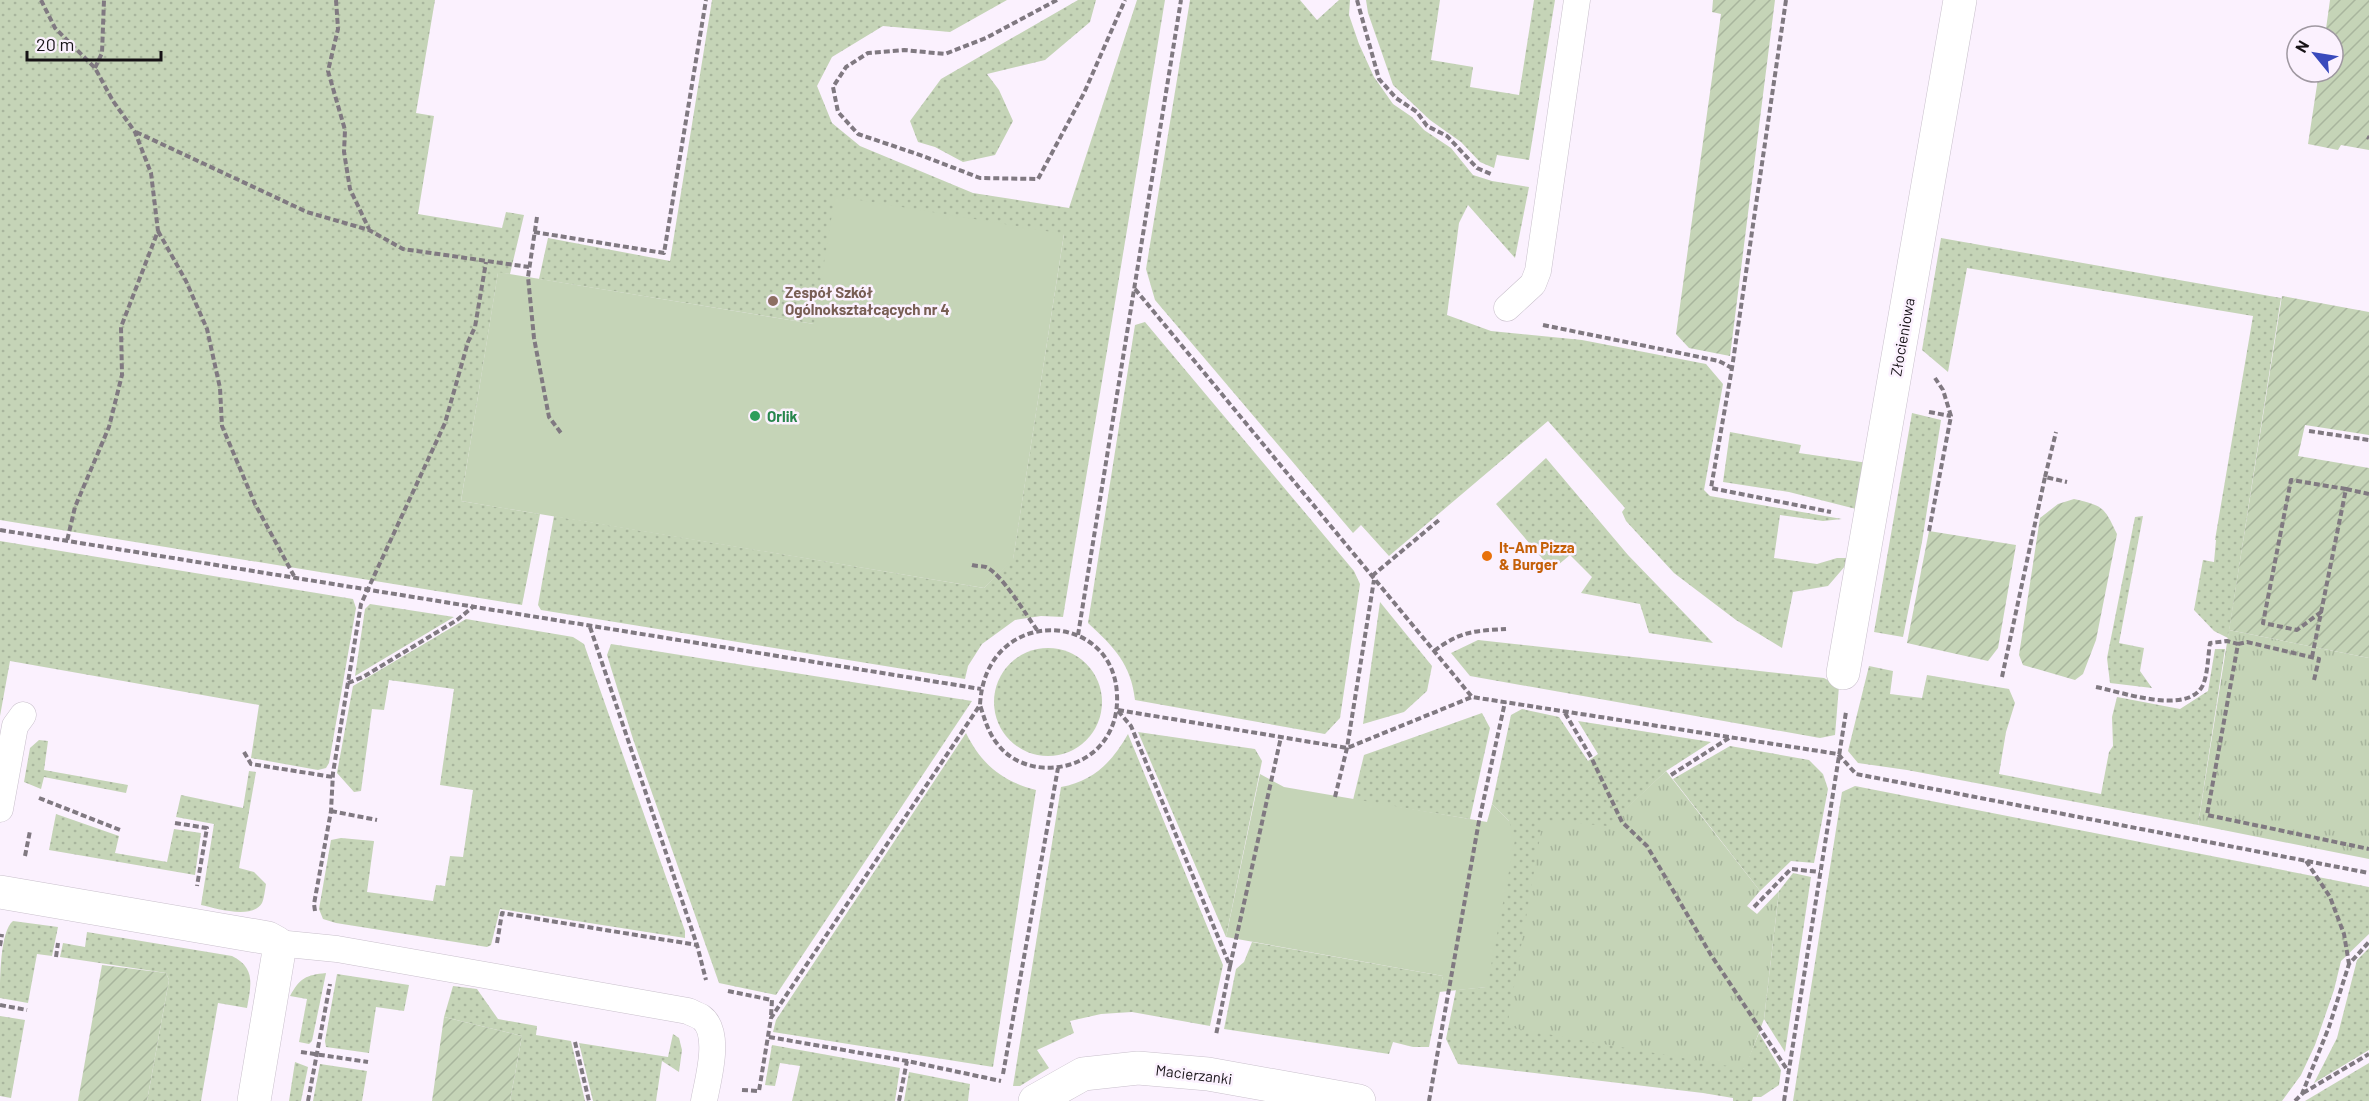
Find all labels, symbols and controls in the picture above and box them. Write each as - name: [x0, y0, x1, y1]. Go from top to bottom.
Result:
- scale bar: [27, 24, 160, 62]
- north arrow: [2285, 24, 2345, 84]
- text: 20 m: [36, 33, 74, 55]
- text: N: [2291, 37, 2312, 56]
- place label: Zespół Szkół Ogólnokształcących nr 4: [785, 283, 949, 318]
- marker: Zespół Szkół Ogólnokształcących nr 4: [766, 294, 780, 308]
- street label: Złocieniowa: [1886, 296, 1918, 378]
- place label: Orlik: [767, 407, 798, 425]
- marker: Orlik: [748, 409, 762, 423]
- place label: It-Am Pizza & Burger: [1499, 538, 1575, 573]
- marker: It-Am Pizza & Burger: [1480, 549, 1494, 563]
- street label: Macierzanki: [1155, 1060, 1233, 1088]

